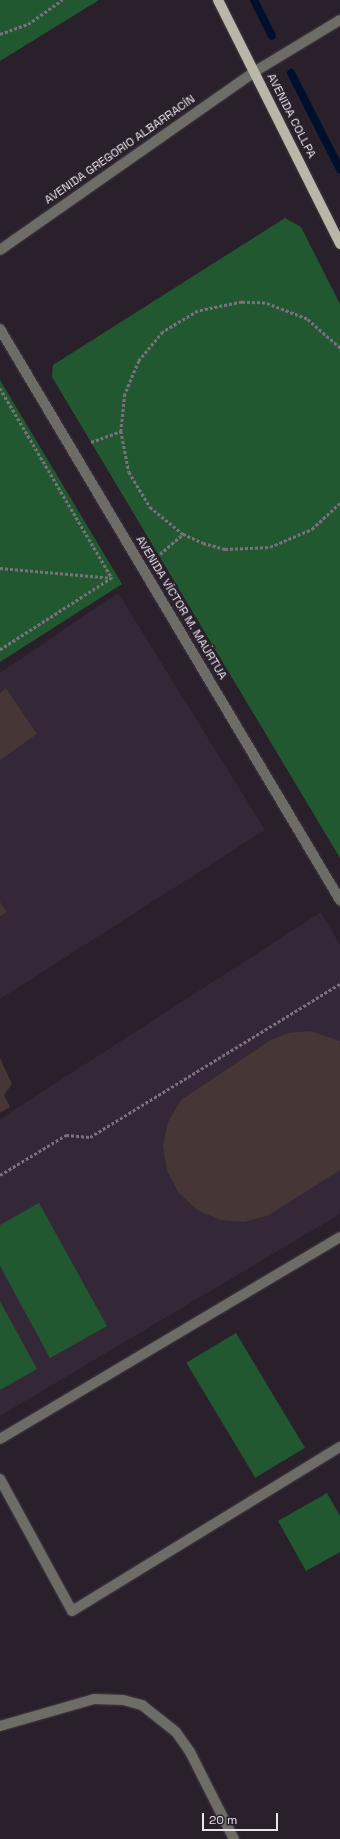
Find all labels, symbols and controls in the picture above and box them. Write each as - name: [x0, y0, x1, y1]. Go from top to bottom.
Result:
- street label: AVENIDA COLLPA: [263, 71, 319, 161]
- street label: AVENIDA GREGORIO ALBARRACÍN: [42, 92, 198, 208]
- street label: AVENIDA VÍCTOR M. MAÚRTUA: [132, 533, 230, 683]
- scale bar: [204, 1805, 280, 1831]
- text: 20 m: [209, 1812, 237, 1828]

